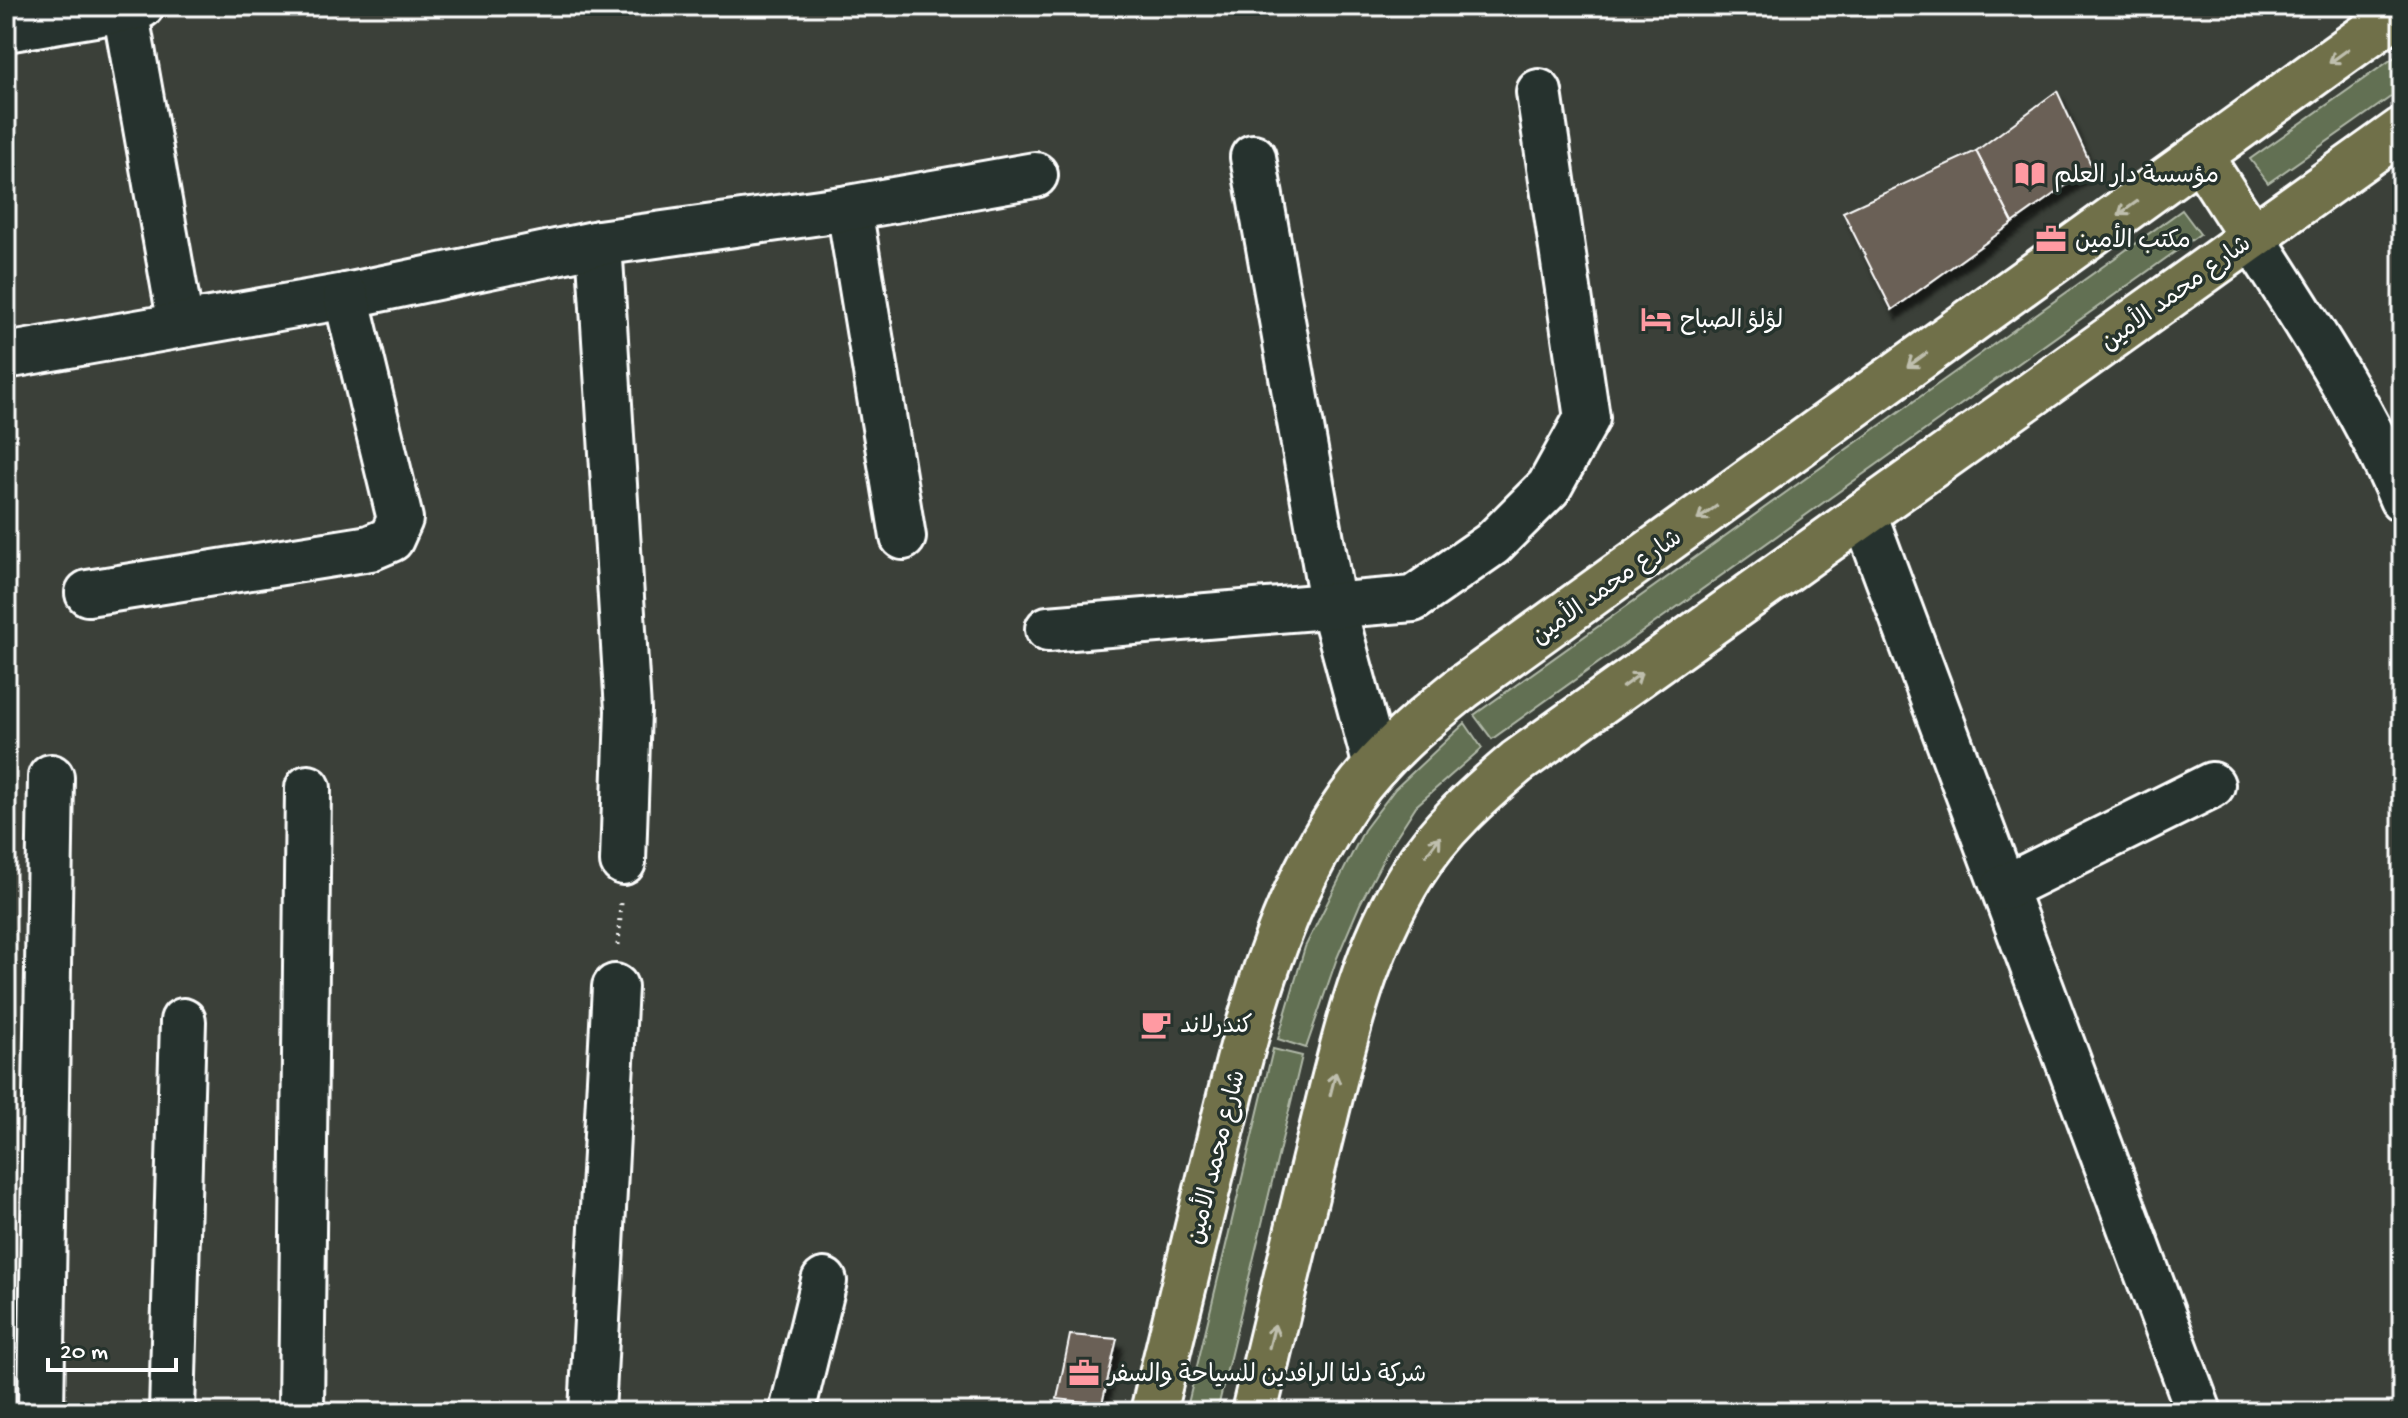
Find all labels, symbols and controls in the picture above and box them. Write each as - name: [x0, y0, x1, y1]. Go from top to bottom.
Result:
- one-way arrow: [2328, 47, 2350, 64]
- library icon: مؤسسة دار العلم: [2013, 157, 2047, 191]
- place label: مؤسسة دار العلم: [2054, 163, 2219, 192]
- one-way arrow: [2118, 199, 2139, 216]
- office icon: مكتب الأمين: [2034, 222, 2068, 256]
- place label: مكتب الأمين: [2075, 222, 2191, 257]
- street label: شارع محمد الأمين: [2093, 226, 2258, 359]
- hotel icon: لؤلؤ الصباح: [1639, 302, 1673, 336]
- place label: لؤلؤ الصباح: [1680, 308, 1783, 337]
- one-way arrow: [1907, 352, 1929, 368]
- one-way arrow: [1696, 504, 1718, 521]
- street label: شارع محمد الأمين: [1524, 520, 1689, 653]
- one-way arrow: [1620, 672, 1642, 688]
- one-way arrow: [1424, 835, 1441, 857]
- cafe icon: كندرلاند: [1139, 1007, 1173, 1041]
- place label: كندرلاند: [1180, 1013, 1253, 1042]
- street label: شارع محمد الأمين: [1177, 1066, 1254, 1248]
- one-way arrow: [1327, 1071, 1342, 1097]
- scale bar: [48, 1322, 176, 1372]
- one-way arrow: [1266, 1324, 1281, 1350]
- text: 20 m: [60, 1339, 108, 1368]
- office icon: شركة دلتا الرافدين للسياحة والسفر: [1067, 1356, 1101, 1390]
- place label: شركة دلتا الرافدين للسياحة والسفر: [1106, 1362, 1426, 1391]

